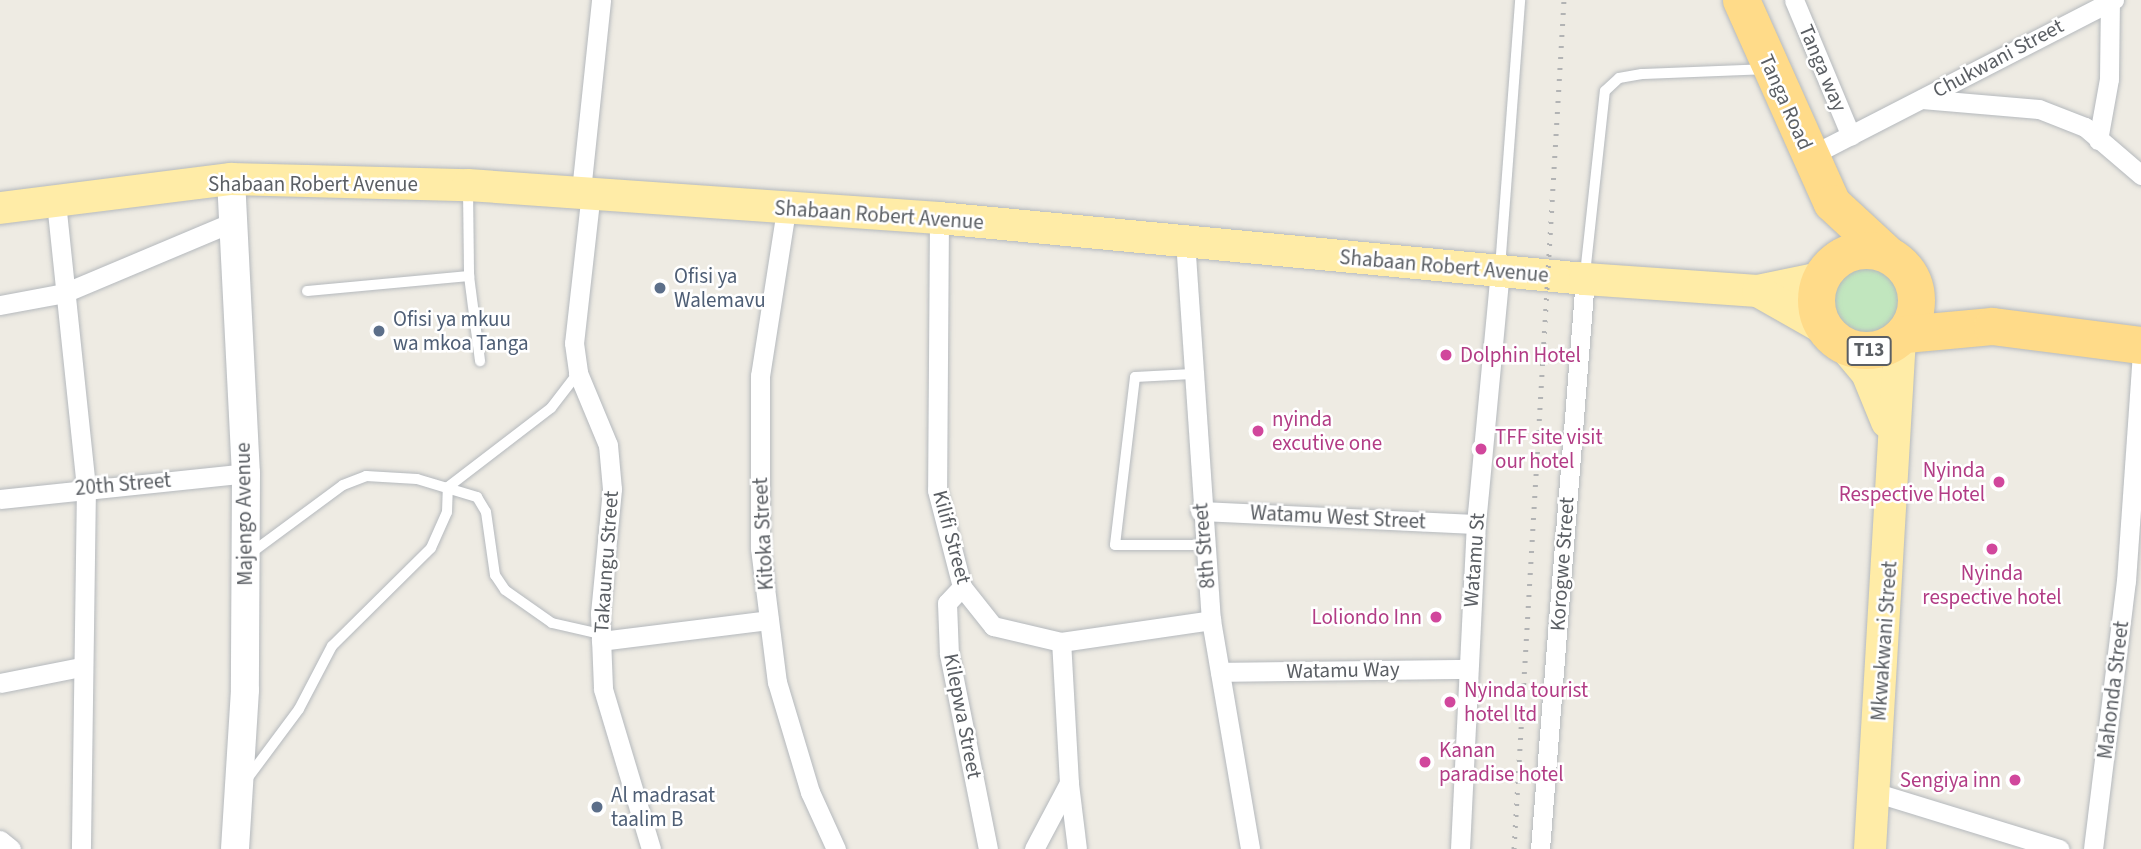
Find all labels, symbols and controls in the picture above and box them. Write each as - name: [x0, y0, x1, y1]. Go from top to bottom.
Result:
- street label: Chukwani Street: [1928, 13, 2068, 103]
- street label: Tanga way: [1793, 21, 1853, 115]
- street label: Tanga Road: [1754, 50, 1818, 154]
- street label: Shabaan Robert Avenue: [208, 171, 418, 197]
- street label: Shabaan Robert Avenue: [773, 195, 985, 235]
- street label: Shabaan Robert Avenue: [1338, 244, 1550, 288]
- place label: Ofisi ya Walemavu: [674, 263, 766, 313]
- marker: Ofisi ya Walemavu: [652, 280, 668, 296]
- place label: Ofisi ya mkuu wa mkoa Tanga: [393, 306, 529, 356]
- marker: Ofisi ya mkuu wa mkoa Tanga: [371, 323, 387, 339]
- road number: T13: [1846, 336, 1892, 366]
- place label: Dolphin Hotel: [1460, 342, 1581, 368]
- marker: Dolphin Hotel: [1438, 347, 1454, 363]
- place label: nyinda excutive one: [1272, 406, 1382, 456]
- marker: nyinda excutive one: [1250, 423, 1266, 439]
- place label: TFF site visit our hotel: [1495, 424, 1603, 474]
- marker: TFF site visit our hotel: [1473, 441, 1489, 457]
- street label: Majengo Avenue: [230, 442, 258, 586]
- place label: Nyinda Respective Hotel: [1839, 457, 1985, 507]
- street label: 20th Street: [74, 467, 172, 501]
- marker: Nyinda Respective Hotel: [1991, 474, 2007, 490]
- street label: Kitoka Street: [747, 477, 779, 591]
- street label: Kilifi Street: [927, 487, 977, 587]
- street label: Takaungu Street: [588, 490, 624, 634]
- street label: Korogwe Street: [1545, 496, 1579, 632]
- street label: Watamu West Street: [1249, 500, 1427, 534]
- street label: 8th Street: [1188, 502, 1220, 590]
- street label: Watamu St: [1458, 512, 1490, 608]
- marker: Nyinda respective hotel: [1984, 541, 2000, 557]
- street label: Mkwakwani Street: [1866, 560, 1902, 722]
- place label: Nyinda respective hotel: [1922, 560, 2062, 610]
- place label: Loliondo Inn: [1312, 604, 1422, 630]
- marker: Loliondo Inn: [1428, 609, 1444, 625]
- street label: Mahonda Street: [2092, 619, 2134, 761]
- street label: Kilepwa Street: [939, 651, 987, 781]
- street label: Watamu Way: [1286, 656, 1400, 684]
- place label: Nyinda tourist hotel ltd: [1464, 677, 1588, 727]
- marker: Nyinda tourist hotel ltd: [1442, 694, 1458, 710]
- place label: Kanan paradise hotel: [1439, 737, 1564, 787]
- marker: Kanan paradise hotel: [1417, 754, 1433, 770]
- place label: Sengiya inn: [1900, 767, 2001, 793]
- marker: Sengiya inn: [2007, 772, 2023, 788]
- place label: Al madrasat taalim B: [611, 782, 715, 832]
- marker: Al madrasat taalim B: [589, 799, 605, 815]

